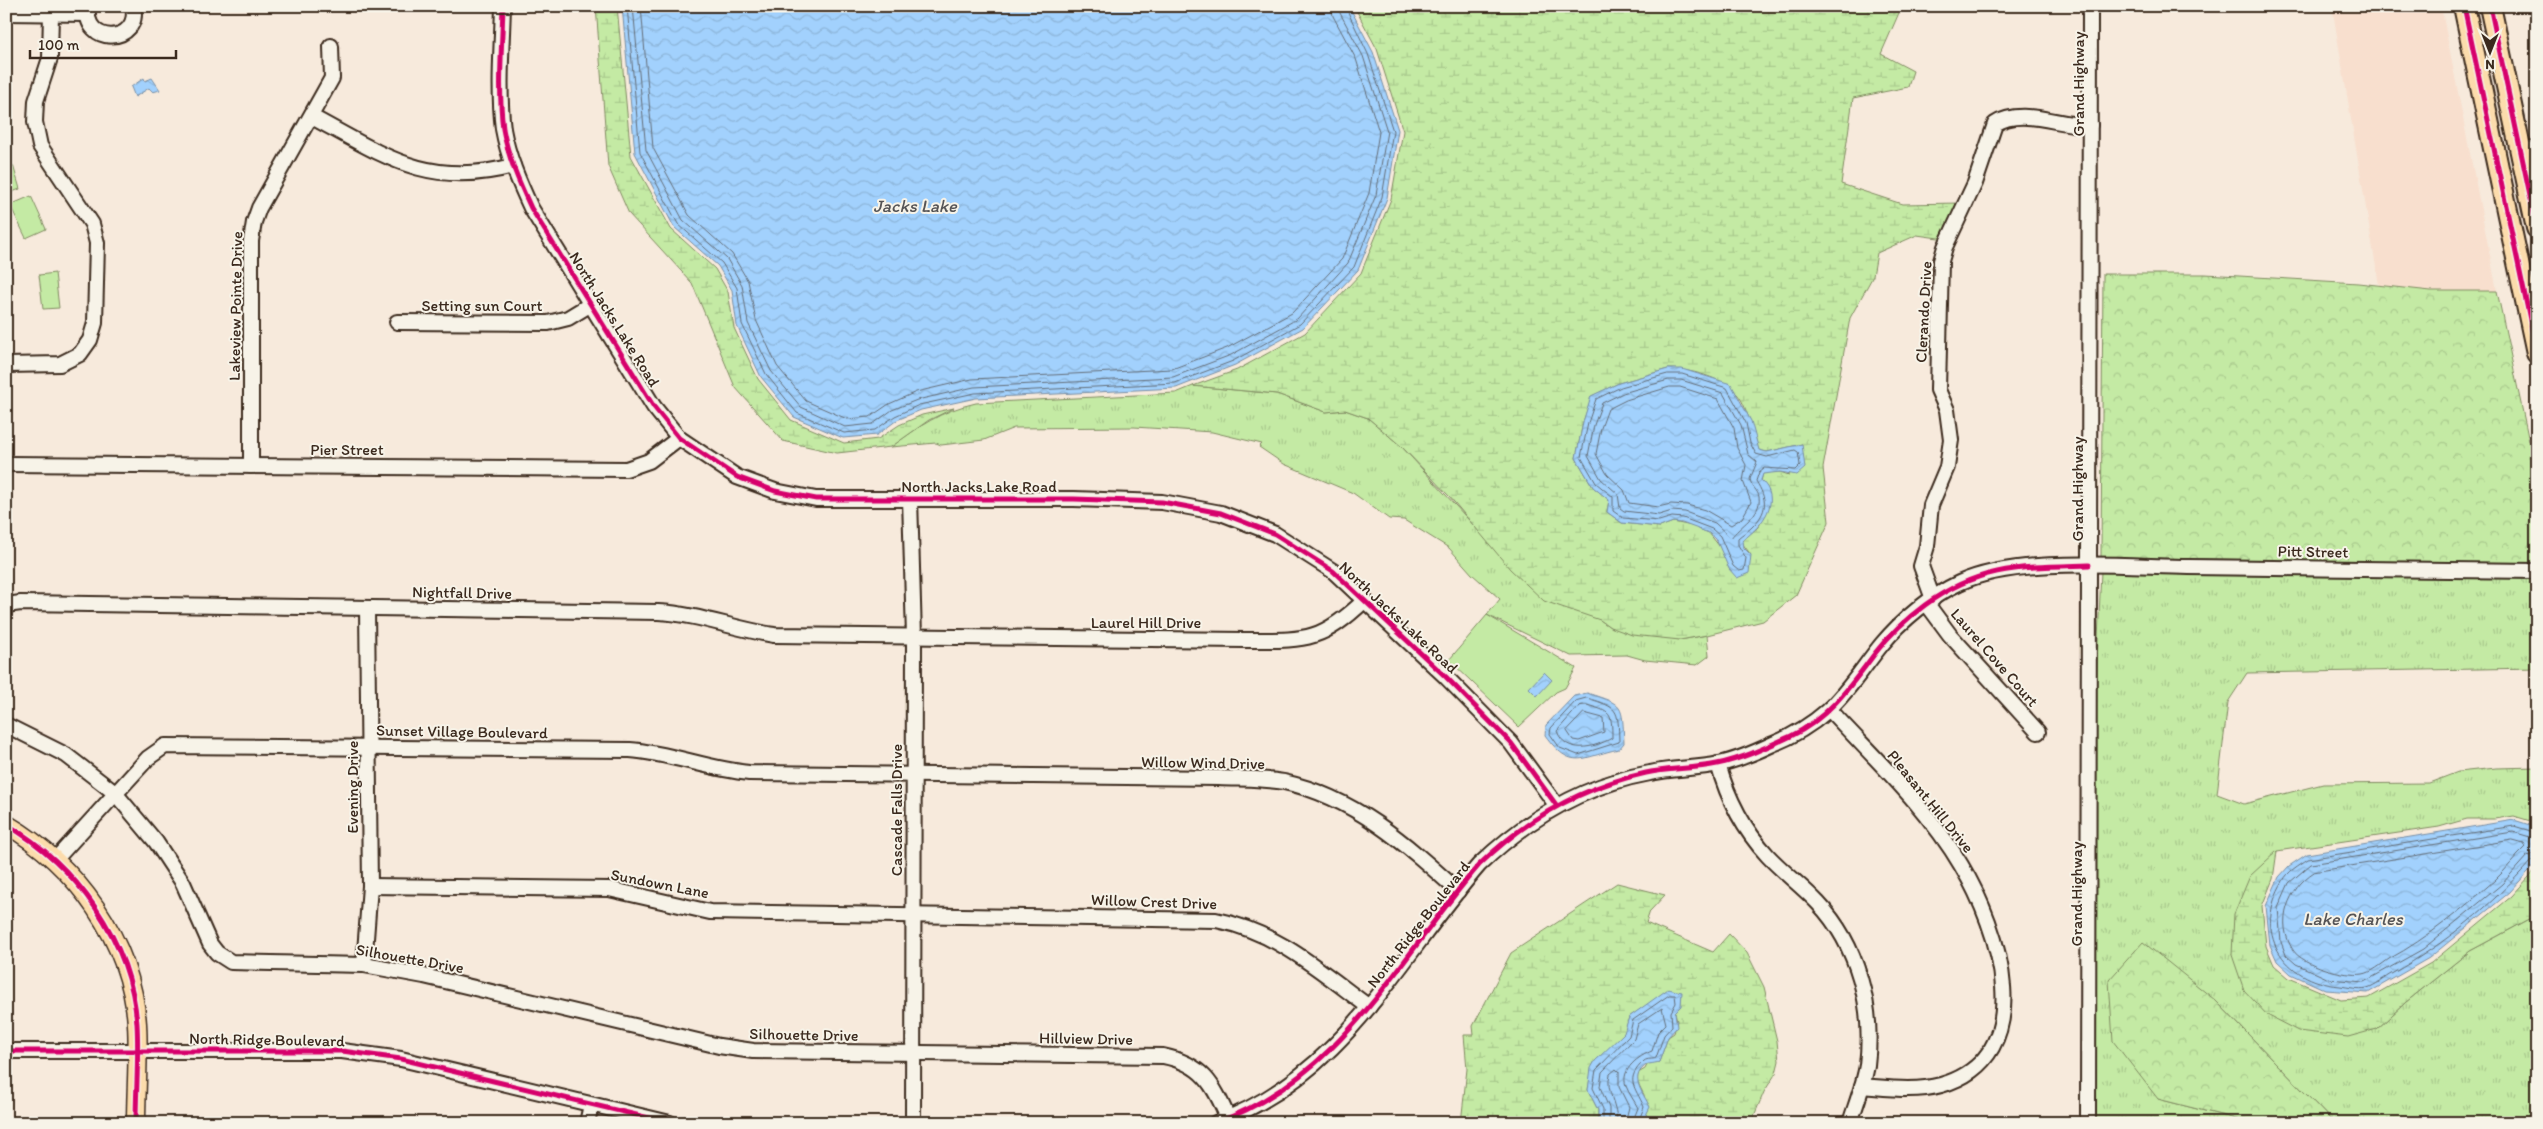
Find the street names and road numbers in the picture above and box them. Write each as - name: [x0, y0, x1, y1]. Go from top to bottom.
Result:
- street label: Grand Highway: [2069, 31, 2088, 136]
- street label: Lakeview Pointe Drive: [225, 231, 246, 381]
- street label: North Jacks Lake Road: [565, 248, 664, 391]
- street label: Clerando Drive: [1911, 261, 1936, 363]
- street label: Setting sun Court: [422, 296, 542, 315]
- street label: Grand Highway: [2068, 436, 2087, 541]
- street label: Pier Street: [310, 440, 384, 459]
- street label: North Jacks Lake Road: [901, 477, 1057, 496]
- street label: Pitt Street: [2278, 541, 2348, 562]
- street label: North Jacks Lake Road: [1335, 557, 1462, 678]
- street label: Nightfall Drive: [412, 582, 512, 603]
- street label: Laurel Cove Court: [1947, 604, 2042, 710]
- street label: Laurel Hill Drive: [1091, 613, 1202, 632]
- street label: Sunset Village Boulevard: [376, 721, 548, 743]
- street label: Evening Drive: [343, 741, 362, 833]
- street label: Cascade Falls Drive: [887, 744, 906, 876]
- street label: Pleasant Hill Drive: [1883, 746, 1978, 857]
- street label: Willow Wind Drive: [1141, 752, 1265, 773]
- street label: Grand Highway: [2067, 841, 2086, 946]
- street label: North Ridge Boulevard: [1363, 857, 1474, 992]
- street label: Sundown Lane: [609, 865, 711, 902]
- street label: Willow Crest Drive: [1091, 890, 1217, 913]
- street label: Silhouette Drive: [355, 940, 465, 977]
- street label: Silhouette Drive: [749, 1024, 859, 1045]
- street label: Hillview Drive: [1039, 1028, 1133, 1049]
- street label: North Ridge Boulevard: [189, 1029, 345, 1050]

